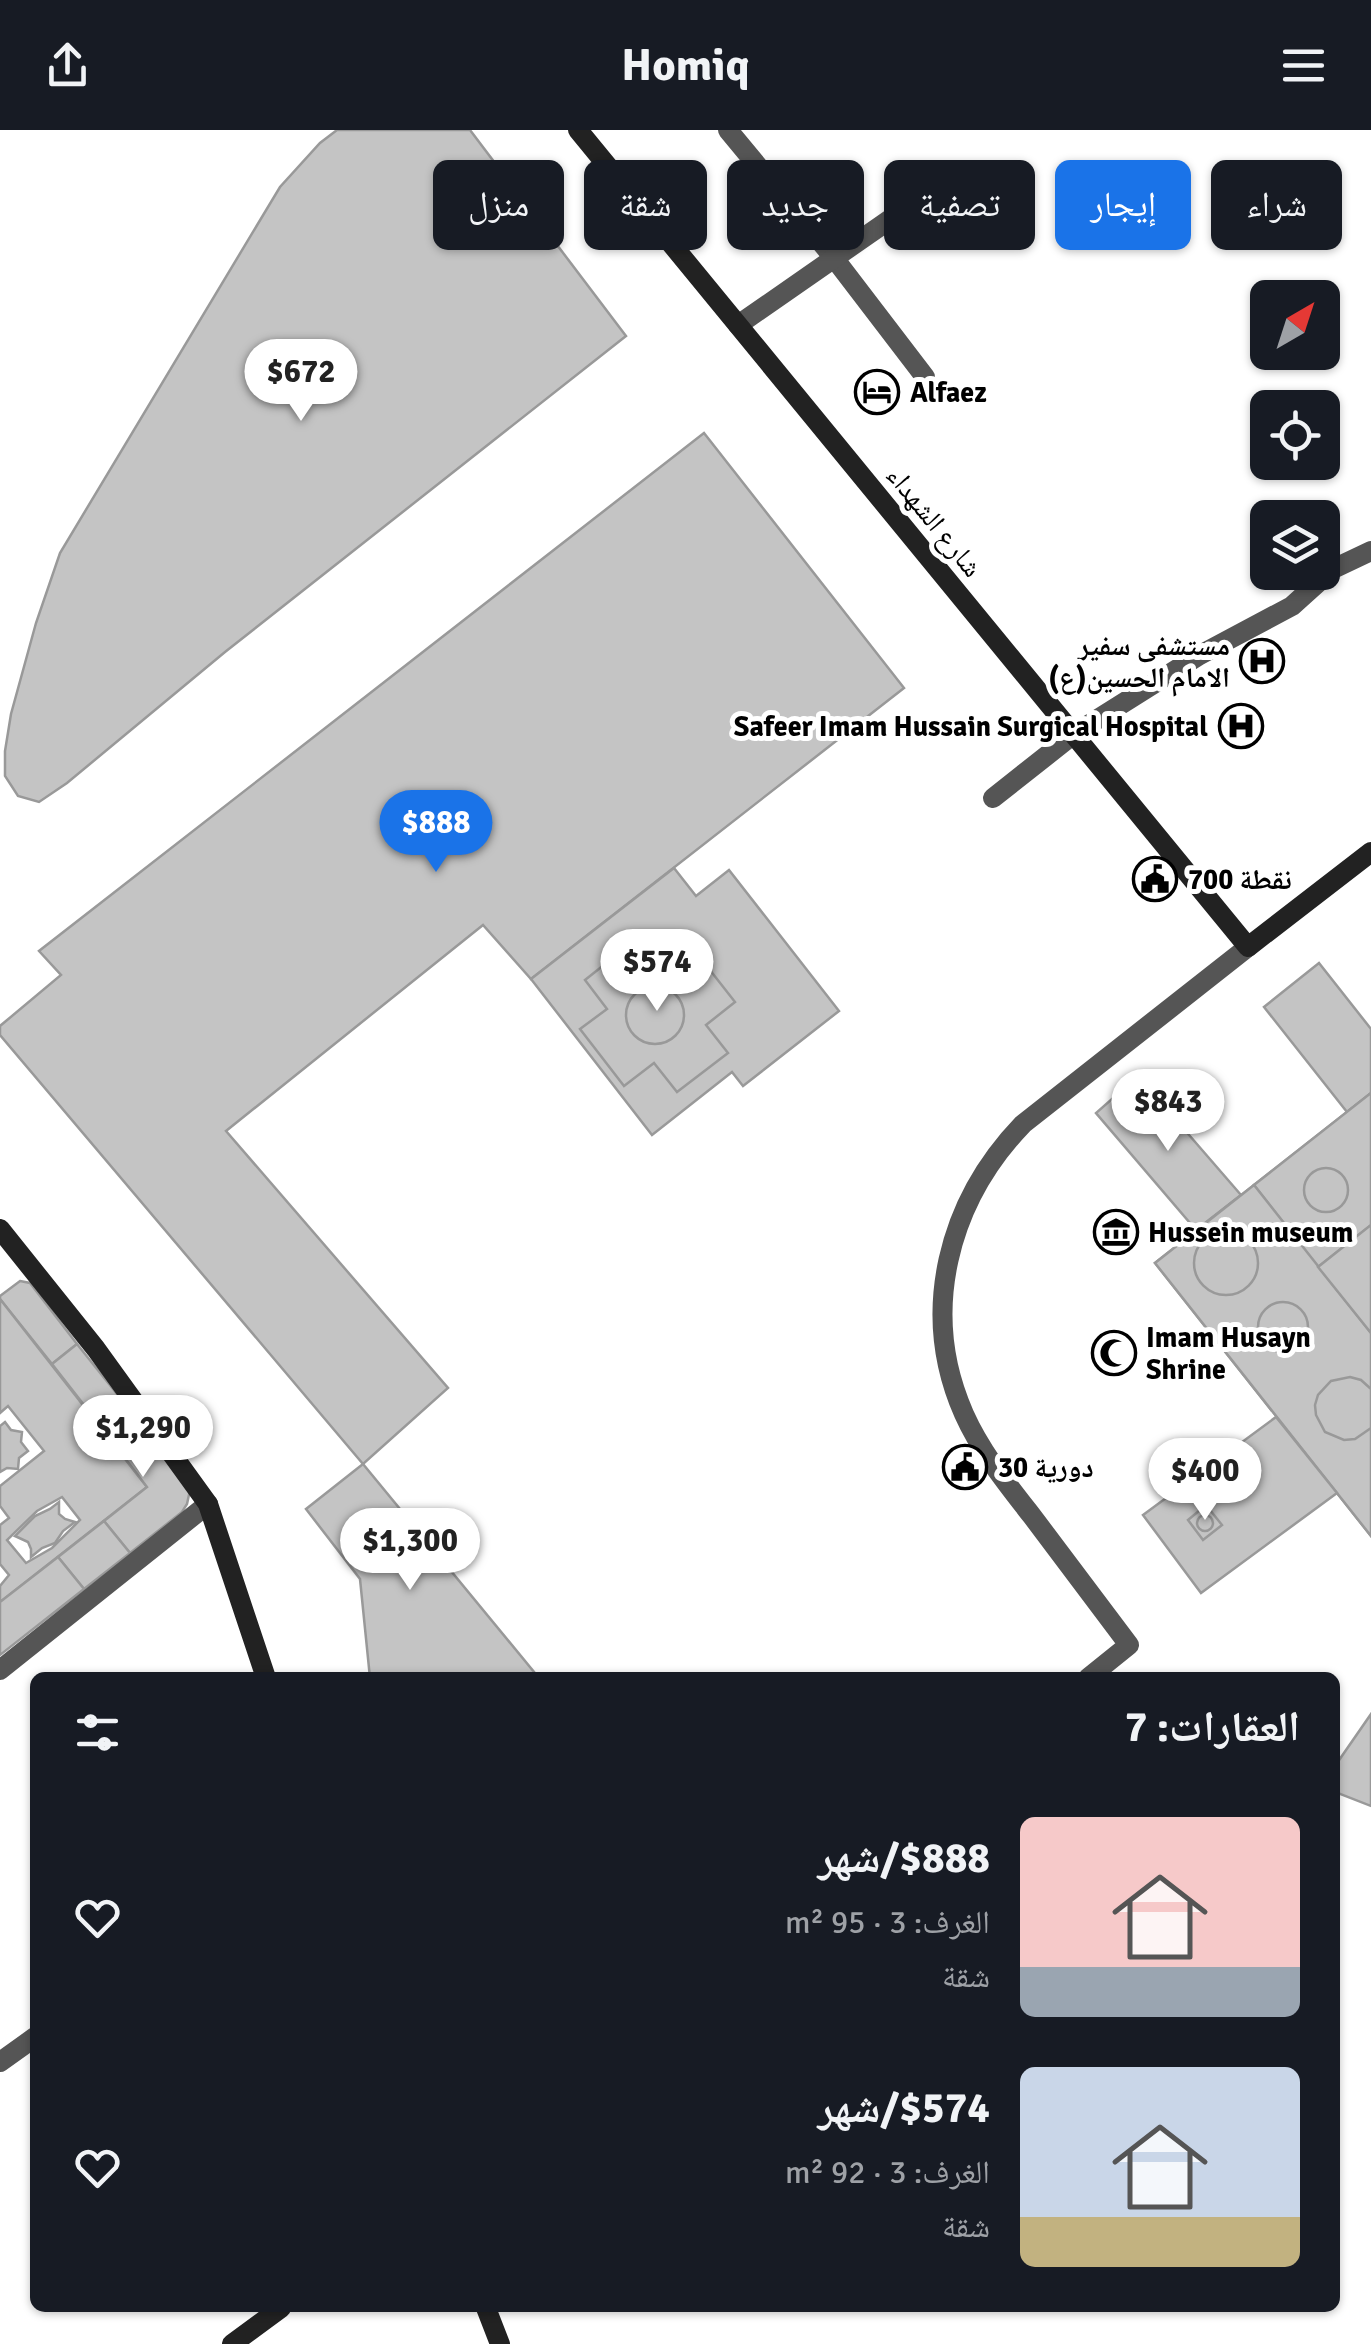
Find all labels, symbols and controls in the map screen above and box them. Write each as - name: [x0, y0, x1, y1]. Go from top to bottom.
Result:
- icon: share: [40, 38, 95, 93]
- text: Homiq: [621, 38, 750, 93]
- icon: menu: [1276, 38, 1331, 93]
- chip: منزل: [433, 160, 564, 250]
- chip: شقة: [584, 160, 707, 250]
- chip: جديد: [727, 160, 864, 250]
- chip: تصفية: [884, 160, 1035, 250]
- chip: إيجار: [1055, 160, 1191, 250]
- chip: شراء: [1211, 160, 1342, 250]
- north arrow: [1250, 280, 1340, 370]
- map controls: [1250, 280, 1340, 590]
- pin: $672: [242, 339, 360, 424]
- text: $672: [266, 352, 336, 391]
- hotel icon: Alfaez: [854, 369, 900, 415]
- place label: Alfaez: [910, 376, 987, 410]
- button: locate: [1250, 390, 1340, 480]
- street label: شارع الشهداء: [879, 459, 989, 584]
- button: layers: [1250, 500, 1340, 590]
- place label: مستشفى سفير الامام الحسين(ع): [1049, 629, 1230, 697]
- hospital icon: مستشفى سفير الامام الحسين(ع): [1239, 638, 1285, 684]
- hospital icon: Safeer Imam Hussain Surgical Hospital: [1218, 703, 1264, 749]
- place label: Safeer Imam Hussain Surgical Hospital: [734, 710, 1208, 744]
- pin: $888: [377, 790, 495, 875]
- text: $888: [401, 803, 471, 842]
- public building icon: نقطة 700: [1132, 856, 1178, 902]
- place label: نقطة 700: [1188, 863, 1292, 897]
- pin: $574: [598, 929, 716, 1014]
- text: $574: [622, 942, 692, 981]
- pin: $843: [1109, 1069, 1227, 1154]
- text: $843: [1133, 1082, 1203, 1121]
- museum icon: Hussein museum: [1093, 1209, 1139, 1255]
- place label: Hussein museum: [1148, 1216, 1353, 1250]
- place label: Imam Husayn Shrine: [1146, 1321, 1311, 1387]
- mosque icon: Imam Husayn Shrine: [1091, 1330, 1137, 1376]
- pin: $1,290: [62, 1395, 224, 1480]
- text: $1,290: [95, 1408, 191, 1447]
- pin: $400: [1146, 1438, 1264, 1523]
- public building icon: دورية 30: [942, 1444, 988, 1490]
- place label: دورية 30: [998, 1451, 1094, 1485]
- text: $400: [1170, 1451, 1240, 1490]
- pin: $1,300: [329, 1508, 491, 1593]
- text: $1,300: [362, 1521, 458, 1560]
- text: العقارات: 7: [1125, 1702, 1300, 1753]
- icon: filters: [70, 1705, 125, 1760]
- text: $888/شهر: [818, 1833, 990, 1884]
- icon: home: [1100, 1857, 1220, 1977]
- icon: heart: [70, 1890, 125, 1945]
- text: الغرف: 3 · 95 m²: [785, 1903, 990, 1942]
- text: شقة: [942, 1957, 990, 1996]
- text: $574/شهر: [818, 2083, 990, 2134]
- icon: home: [1100, 2107, 1220, 2227]
- icon: heart: [70, 2140, 125, 2195]
- text: الغرف: 3 · 92 m²: [785, 2153, 990, 2192]
- text: شقة: [942, 2207, 990, 2246]

